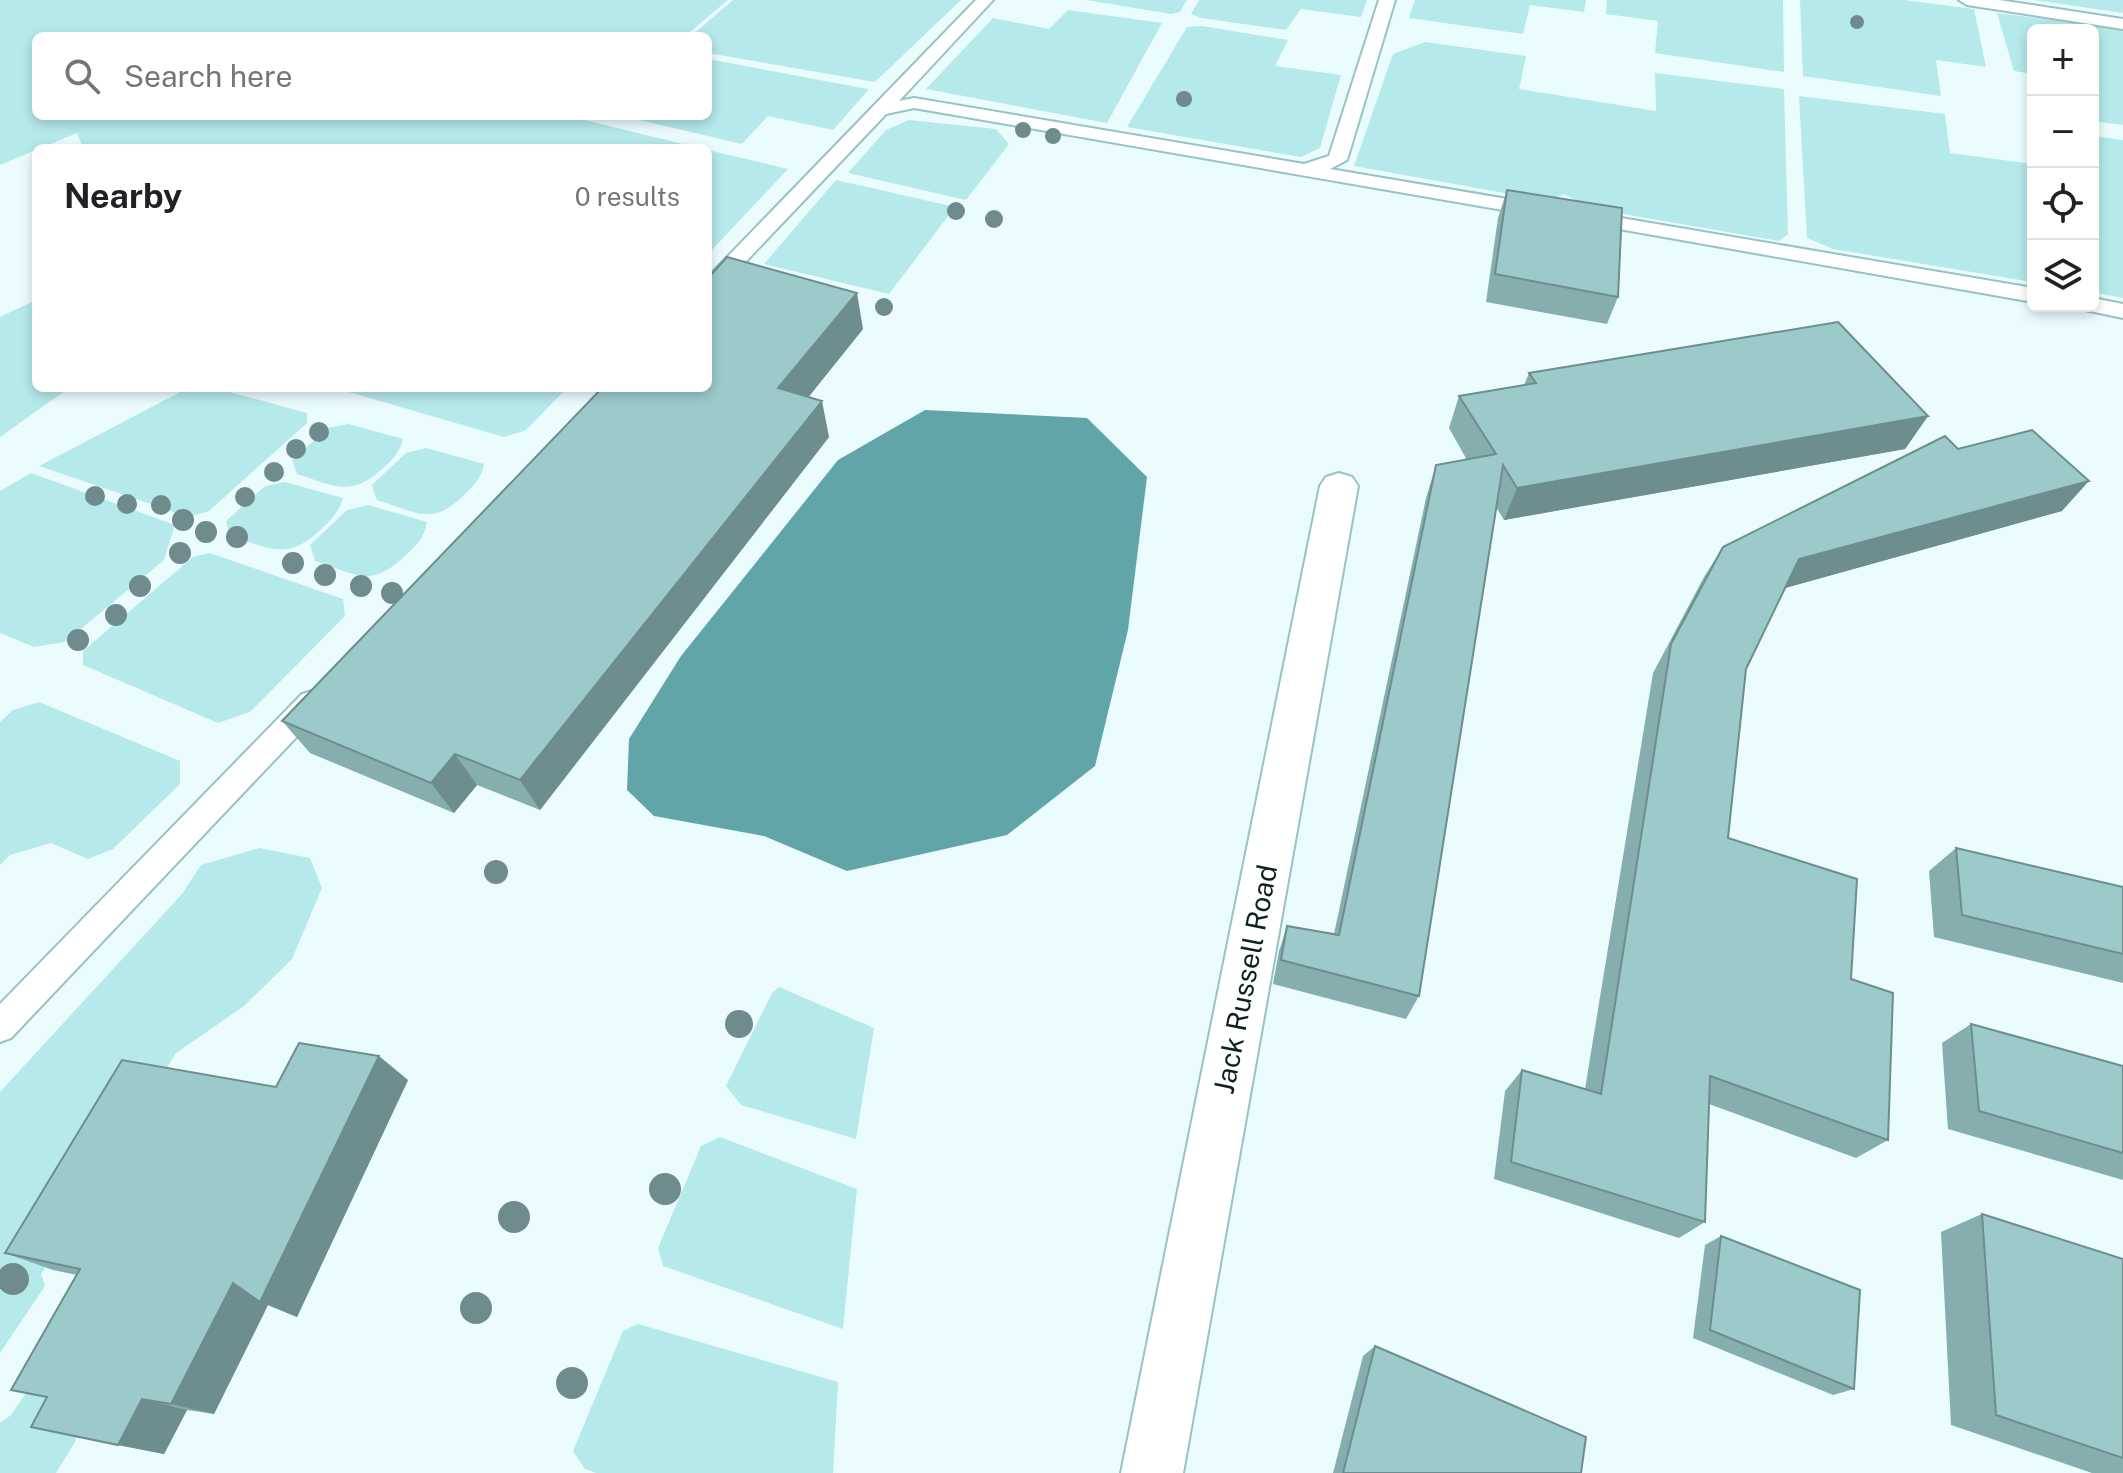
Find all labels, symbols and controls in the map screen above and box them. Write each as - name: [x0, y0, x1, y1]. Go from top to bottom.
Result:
- map controls: [2027, 24, 2099, 312]
- button: +: [2027, 24, 2099, 96]
- search box: [32, 32, 712, 120]
- icon: search: [60, 54, 104, 98]
- text: Search here: [124, 58, 292, 94]
- button: −: [2027, 96, 2099, 168]
- button: locate: [2027, 168, 2099, 240]
- text: Nearby: [64, 176, 182, 216]
- text: 0 results: [575, 181, 680, 212]
- button: layers: [2027, 240, 2099, 312]
- street label: Jack Russell Road: [1207, 862, 1283, 1096]

